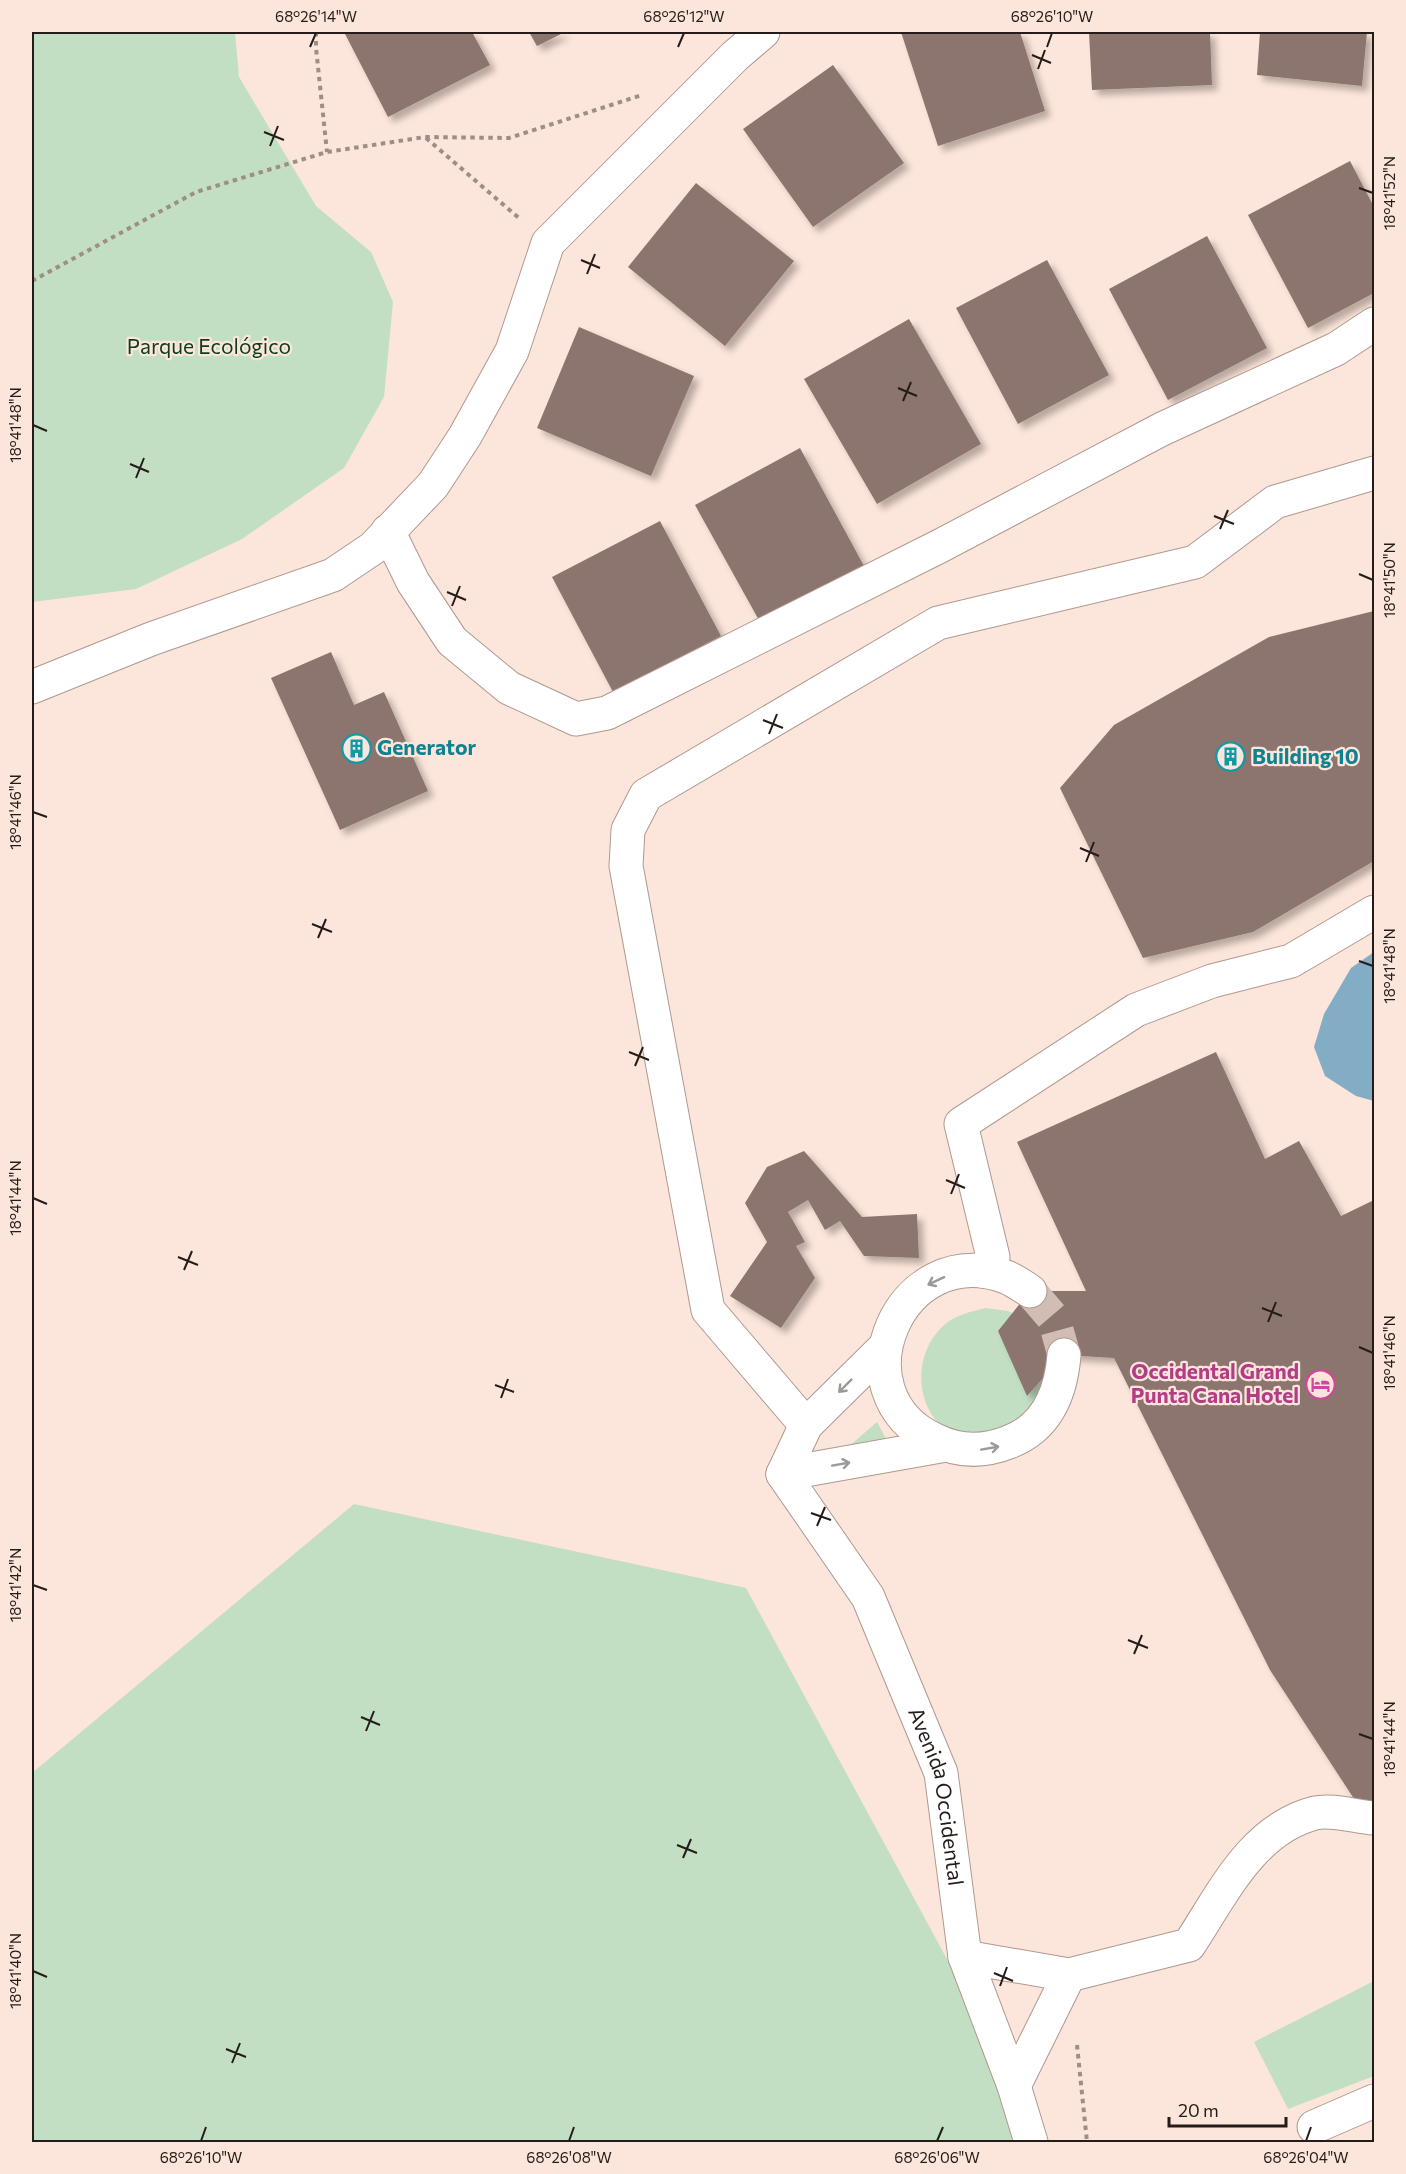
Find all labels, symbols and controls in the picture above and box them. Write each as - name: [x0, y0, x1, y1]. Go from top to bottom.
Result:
- text: 68°26'14"W: [275, 7, 357, 25]
- text: 68°26'12"W: [643, 7, 725, 25]
- text: 68°26'10"W: [1011, 7, 1093, 25]
- text: 18°41'52"N: [1380, 156, 1398, 230]
- park label: Parque Ecológico: [127, 333, 291, 358]
- text: 18°41'48"N: [6, 387, 24, 463]
- text: 18°41'50"N: [1380, 542, 1398, 618]
- building icon: Generator: [340, 732, 372, 764]
- place label: Generator: [377, 734, 476, 759]
- building icon: Building 10: [1215, 741, 1247, 773]
- place label: Building 10: [1252, 743, 1359, 768]
- text: 18°41'46"N: [6, 774, 24, 850]
- text: 18°41'48"N: [1380, 928, 1398, 1004]
- text: 18°41'44"N: [6, 1160, 24, 1236]
- one-way arrow: [927, 1276, 945, 1287]
- text: 18°41'46"N: [1380, 1315, 1398, 1391]
- place label: Occidental Grand Punta Cana Hotel: [1131, 1358, 1299, 1407]
- hotel icon: Occidental Grand Punta Cana Hotel: [1304, 1368, 1336, 1400]
- one-way arrow: [838, 1378, 853, 1393]
- one-way arrow: [980, 1442, 999, 1453]
- one-way arrow: [830, 1458, 850, 1469]
- text: 18°41'42"N: [6, 1548, 24, 1622]
- text: 18°41'44"N: [1380, 1701, 1398, 1777]
- street label: Avenida Occidental: [904, 1703, 970, 1887]
- text: 18°41'40"N: [6, 1933, 24, 2009]
- scale bar: [1169, 2090, 1286, 2128]
- text: 20 m: [1178, 2099, 1219, 2121]
- text: 68°26'10"W: [160, 2148, 242, 2166]
- text: 68°26'08"W: [526, 2148, 612, 2166]
- text: 68°26'06"W: [894, 2148, 980, 2166]
- text: 68°26'04"W: [1263, 2148, 1349, 2166]

